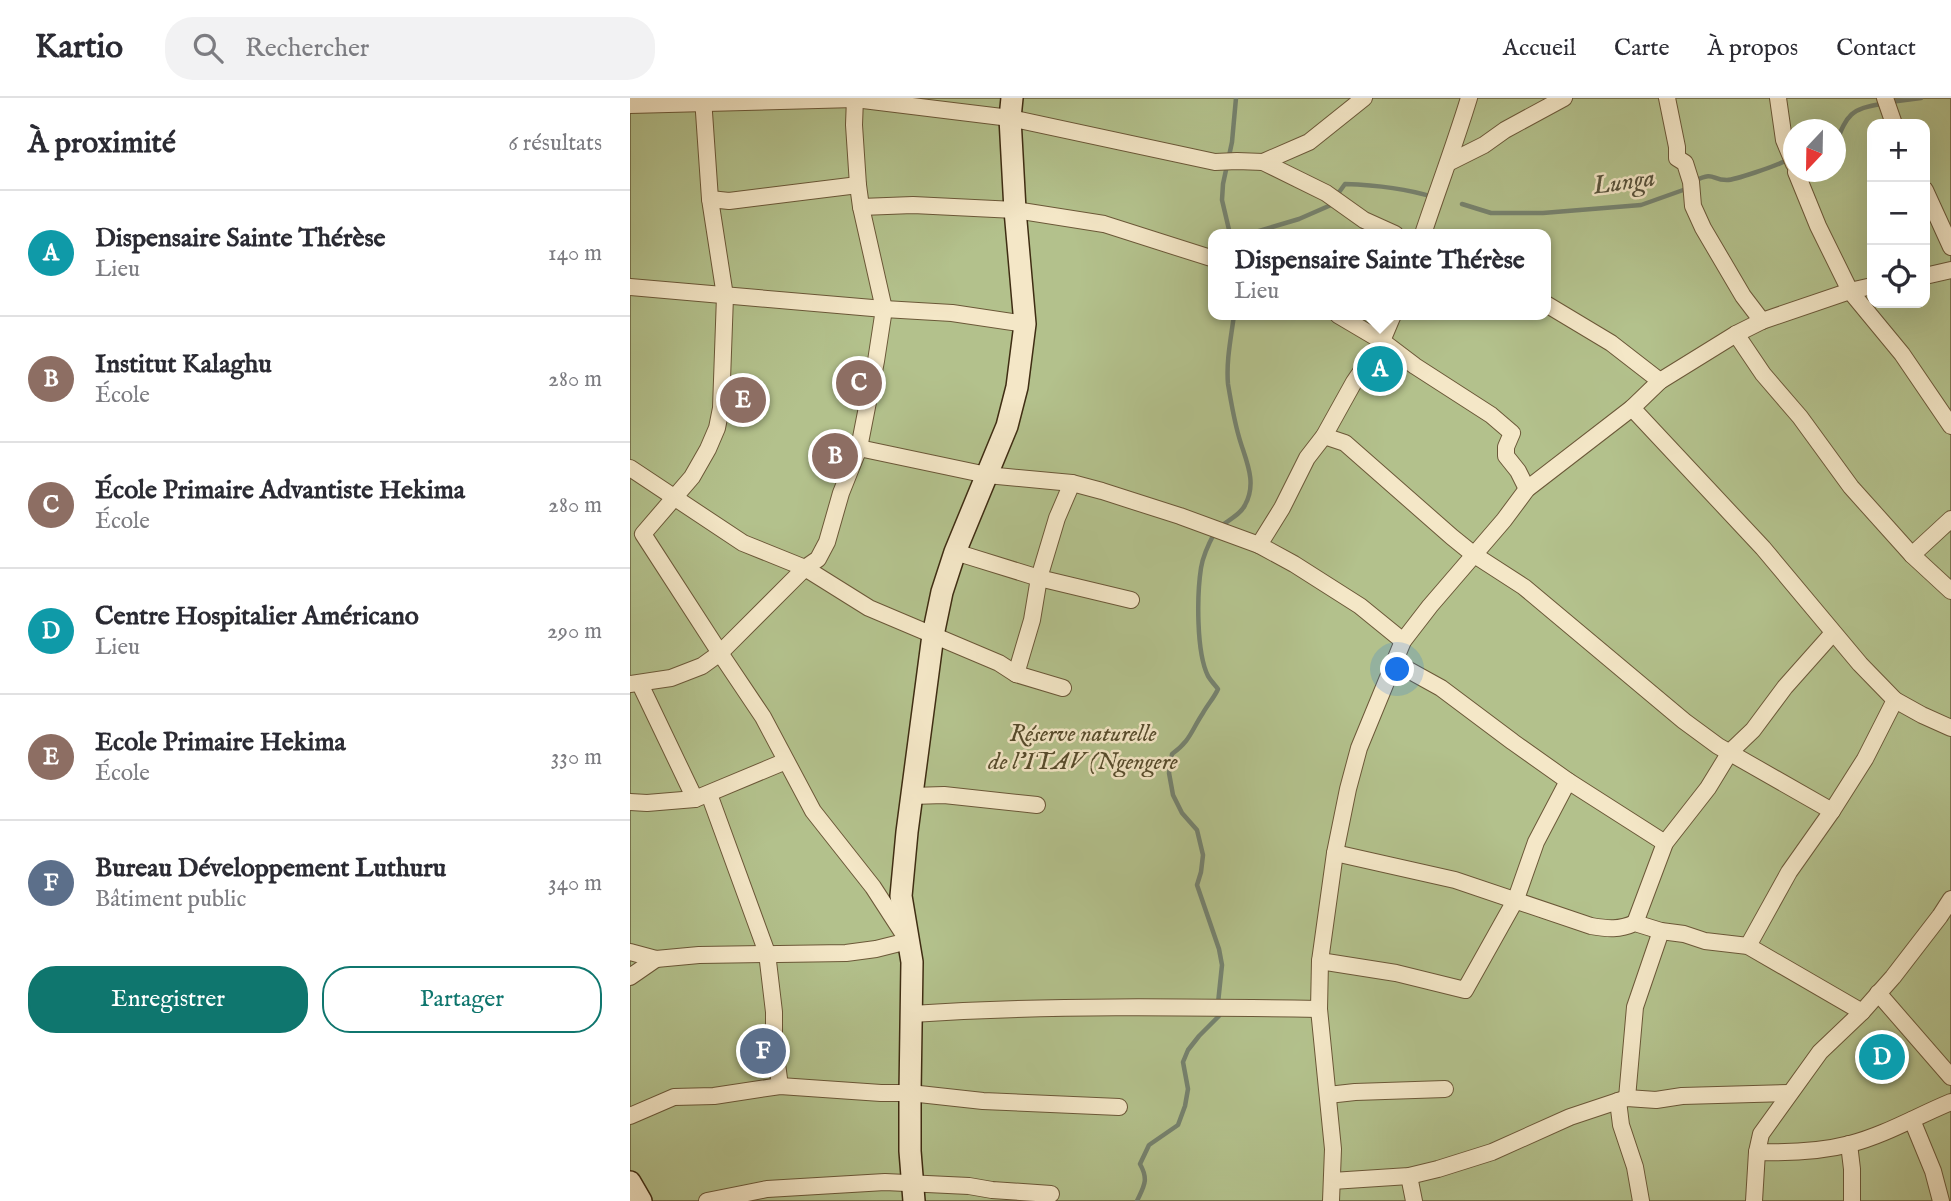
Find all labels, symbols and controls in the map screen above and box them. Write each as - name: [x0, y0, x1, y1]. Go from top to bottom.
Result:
- search box: [165, 17, 655, 80]
- text: Kartio: [35, 27, 123, 69]
- icon: search: [189, 29, 227, 67]
- text: Rechercher: [245, 32, 369, 65]
- text: Accueil: [1503, 33, 1576, 64]
- text: Carte: [1614, 33, 1670, 64]
- text: À propos: [1708, 33, 1798, 64]
- text: Contact: [1836, 33, 1916, 64]
- north arrow: [1783, 119, 1846, 182]
- map controls: [1867, 119, 1930, 308]
- button: +: [1867, 119, 1930, 182]
- text: À proximité: [28, 125, 176, 163]
- text: 6 résultats: [508, 129, 602, 158]
- water label: Lunga: [1590, 161, 1657, 204]
- button: −: [1867, 182, 1930, 245]
- text: Dispensaire Sainte Thérèse: [95, 222, 385, 255]
- popup: [1208, 229, 1551, 320]
- text: A: [43, 239, 59, 268]
- text: 140 m: [548, 239, 602, 268]
- text: Dispensaire Sainte Thérèse: [1234, 244, 1525, 277]
- button: locate: [1867, 245, 1930, 308]
- text: Lieu: [95, 255, 140, 284]
- text: Lieu: [1234, 277, 1279, 306]
- pin: A: [1357, 343, 1403, 395]
- text: Institut Kalaghu: [95, 348, 272, 381]
- pin: C: [836, 357, 882, 409]
- text: B: [43, 365, 59, 394]
- text: 280 m: [548, 365, 602, 394]
- pin: E: [720, 374, 766, 426]
- text: École: [95, 381, 150, 410]
- pin: B: [812, 430, 858, 482]
- text: École Primaire Advantiste Hekima: [95, 474, 465, 507]
- text: C: [43, 491, 59, 520]
- text: 280 m: [548, 491, 602, 520]
- text: École: [95, 507, 150, 536]
- text: Centre Hospitalier Américano: [95, 600, 419, 633]
- text: D: [42, 617, 60, 646]
- text: 290 m: [547, 617, 602, 646]
- text: Lieu: [95, 633, 140, 662]
- your location: [1380, 652, 1414, 686]
- park label: Réserve naturelle de l'ITAV (Ngengere: [987, 719, 1178, 778]
- text: Ecole Primaire Hekima: [95, 726, 346, 759]
- text: E: [43, 743, 59, 772]
- text: 330 m: [551, 743, 602, 772]
- text: École: [95, 759, 150, 788]
- text: Bureau Développement Luthuru: [95, 852, 446, 885]
- text: F: [44, 869, 58, 898]
- text: 340 m: [548, 869, 602, 898]
- text: Bâtiment public: [95, 885, 246, 914]
- button: Enregistrer: [28, 966, 308, 1033]
- button: Partager: [322, 966, 602, 1033]
- pin: F: [740, 1025, 786, 1077]
- pin: D: [1859, 1031, 1905, 1083]

